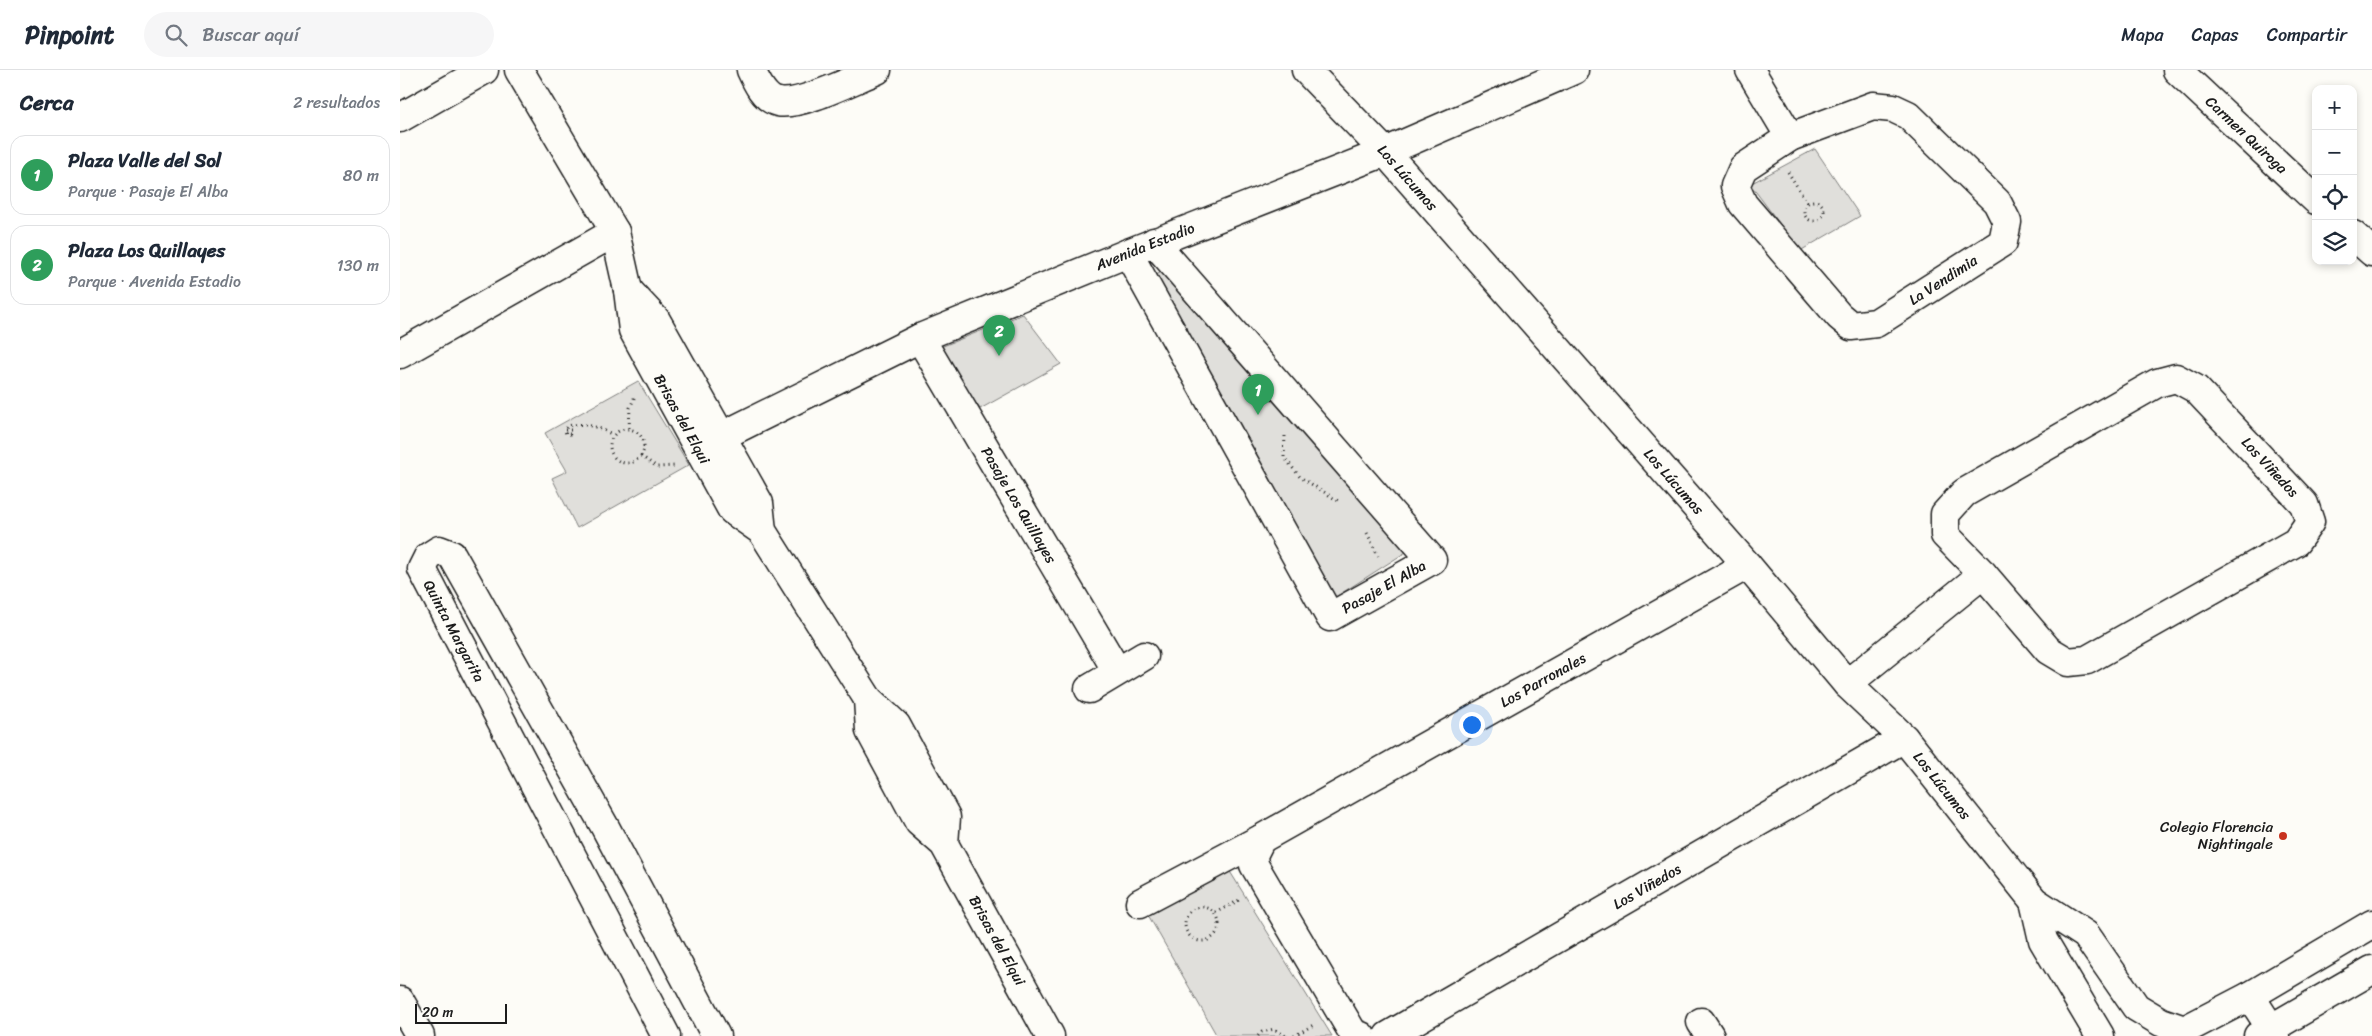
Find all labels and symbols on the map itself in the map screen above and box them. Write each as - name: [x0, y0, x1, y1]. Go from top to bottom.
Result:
- street label: Carmen Quiroga: [2199, 89, 2294, 181]
- street label: Los Lúcumos: [1371, 138, 1444, 217]
- street label: Avenida Estadio: [1091, 215, 1199, 278]
- street label: La Vendimia: [1903, 248, 1983, 312]
- pin: 2: [983, 315, 1015, 356]
- street label: Brisas del Elqui: [646, 369, 718, 470]
- pin: 1: [1242, 374, 1274, 415]
- street label: Los Viñedos: [2235, 431, 2306, 504]
- street label: Pasaje Los Quillayes: [974, 442, 1064, 569]
- street label: Los Lúcumos: [1637, 442, 1711, 521]
- street label: Pasaje El Alba: [1337, 553, 1431, 621]
- street label: Quinta Margarita: [416, 575, 492, 687]
- street label: Los Parronales: [1495, 645, 1591, 715]
- your location: [1459, 712, 1485, 738]
- street label: Los Lúcumos: [1906, 746, 1978, 826]
- place label: Colegio Florencia Nightingale: [2160, 814, 2273, 857]
- marker: Colegio Florencia Nightingale: [2277, 830, 2289, 842]
- street label: Los Viñedos: [1608, 856, 1687, 917]
- street label: Brisas del Elqui: [962, 891, 1033, 991]
- scale bar: [415, 1001, 508, 1024]

